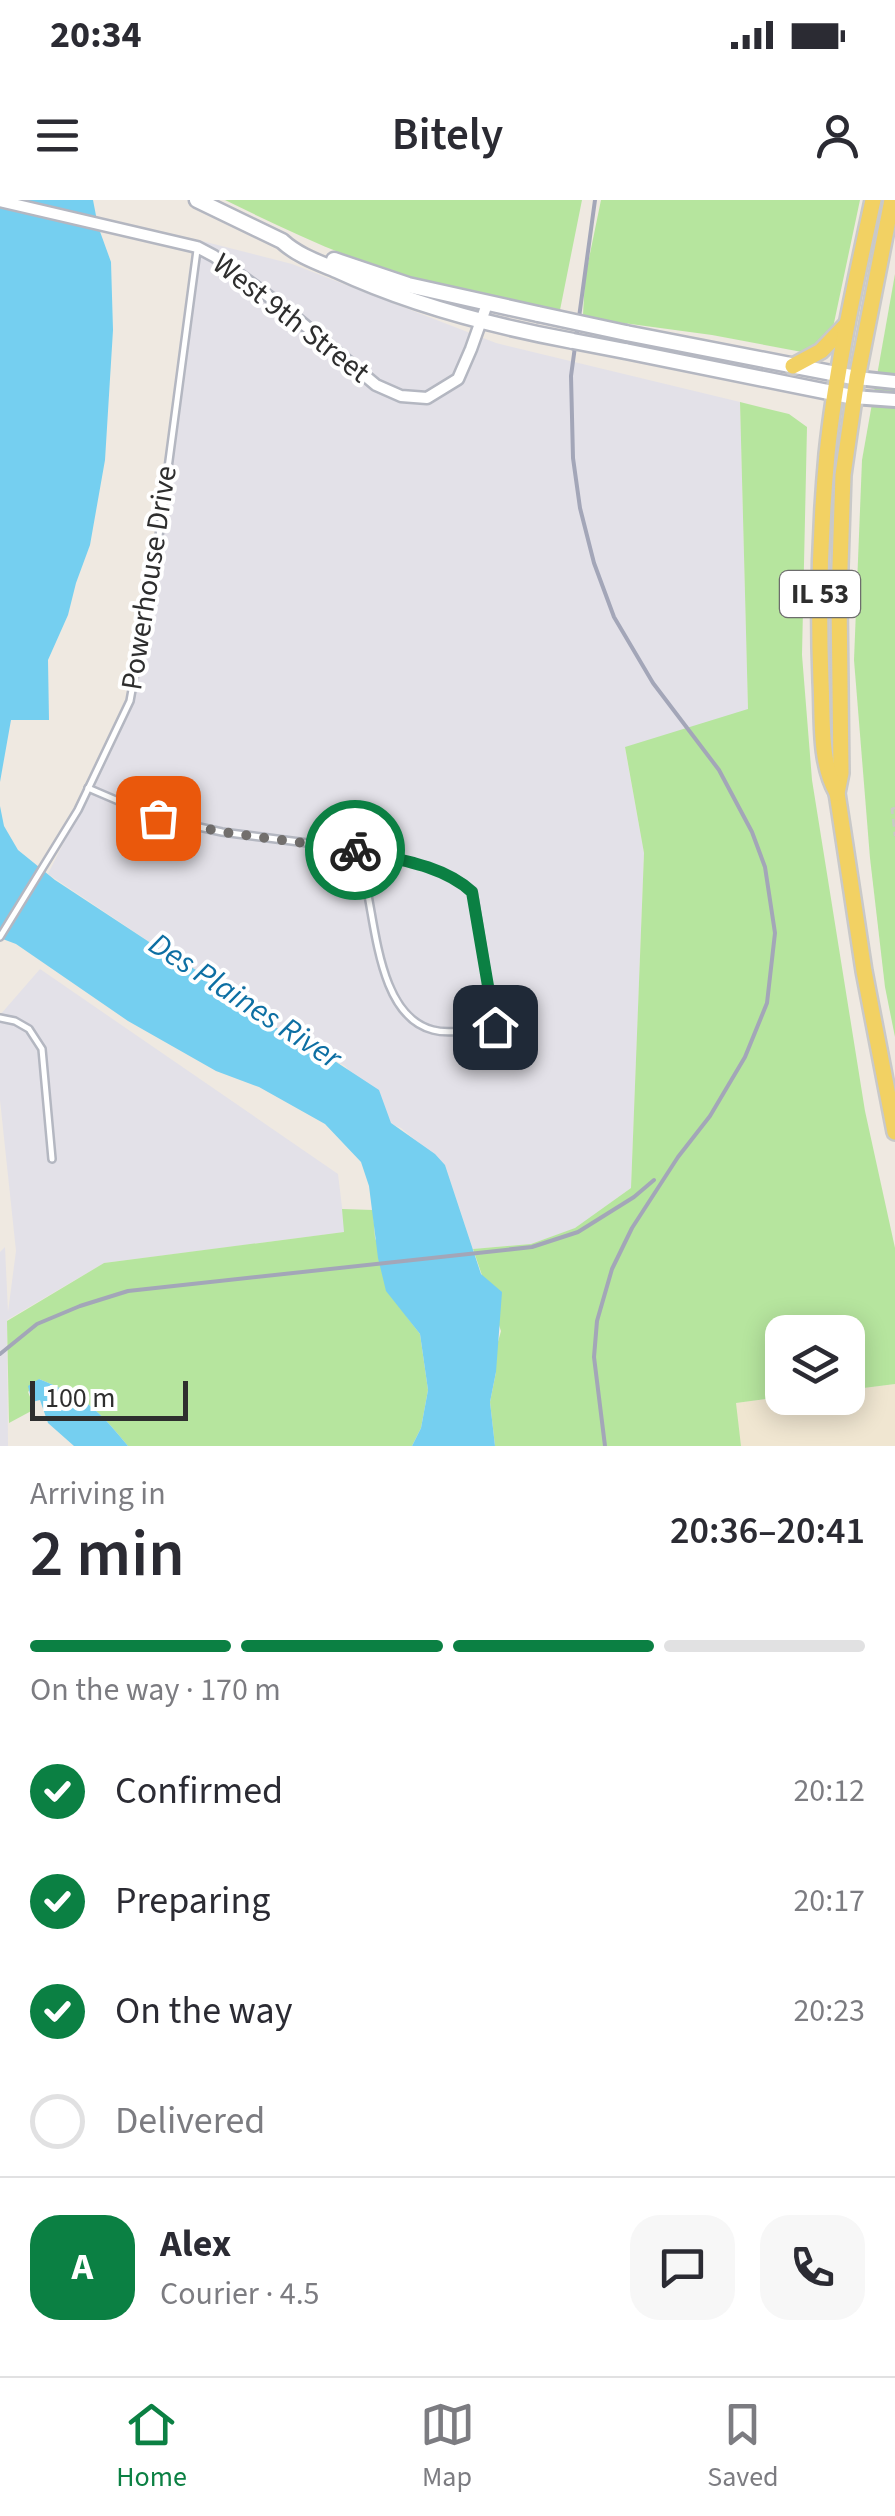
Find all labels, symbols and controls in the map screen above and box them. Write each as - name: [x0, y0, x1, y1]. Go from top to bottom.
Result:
- text: 20:34: [50, 8, 142, 62]
- text: Bitely: [392, 103, 503, 167]
- icon: menu: [30, 108, 85, 163]
- icon: person: [810, 108, 865, 163]
- street label: West 9th Street: [203, 243, 379, 393]
- street label: Powerhouse Drive: [110, 463, 188, 693]
- road number: IL 53: [780, 571, 860, 617]
- pin: [116, 776, 201, 861]
- icon: bag: [131, 791, 186, 846]
- courier: [305, 800, 405, 900]
- icon: bike: [328, 823, 383, 878]
- water label: Des Plaines River: [140, 921, 352, 1082]
- pin: [453, 985, 538, 1070]
- icon: home: [468, 1000, 523, 1055]
- map controls: [765, 1315, 865, 1415]
- button: layers: [765, 1315, 865, 1415]
- scale bar: [30, 1376, 188, 1420]
- text: 100 m: [45, 1378, 116, 1418]
- text: Arriving in: [30, 1471, 166, 1517]
- text: 20:36–20:41: [670, 1504, 865, 1558]
- text: 2 min: [30, 1508, 185, 1601]
- text: On the way · 170 m: [30, 1667, 281, 1713]
- icon: check: [30, 1764, 85, 1819]
- text: Confirmed: [115, 1764, 283, 1818]
- text: 20:12: [793, 1768, 865, 1814]
- icon: check: [30, 1874, 85, 1929]
- text: Preparing: [115, 1874, 270, 1928]
- text: 20:17: [793, 1878, 865, 1924]
- icon: check: [30, 1984, 85, 2039]
- text: On the way: [115, 1984, 292, 2038]
- text: 20:23: [793, 1988, 865, 2034]
- text: Delivered: [115, 2094, 265, 2148]
- button: chat: [630, 2215, 735, 2320]
- button: phone: [760, 2215, 865, 2320]
- text: Alex: [160, 2217, 231, 2271]
- text: A: [72, 2240, 93, 2294]
- text: Courier · 4.5: [160, 2271, 320, 2317]
- tab: Home: [116, 2397, 187, 2497]
- tab: Map: [420, 2397, 475, 2497]
- tab: Saved: [707, 2397, 779, 2497]

